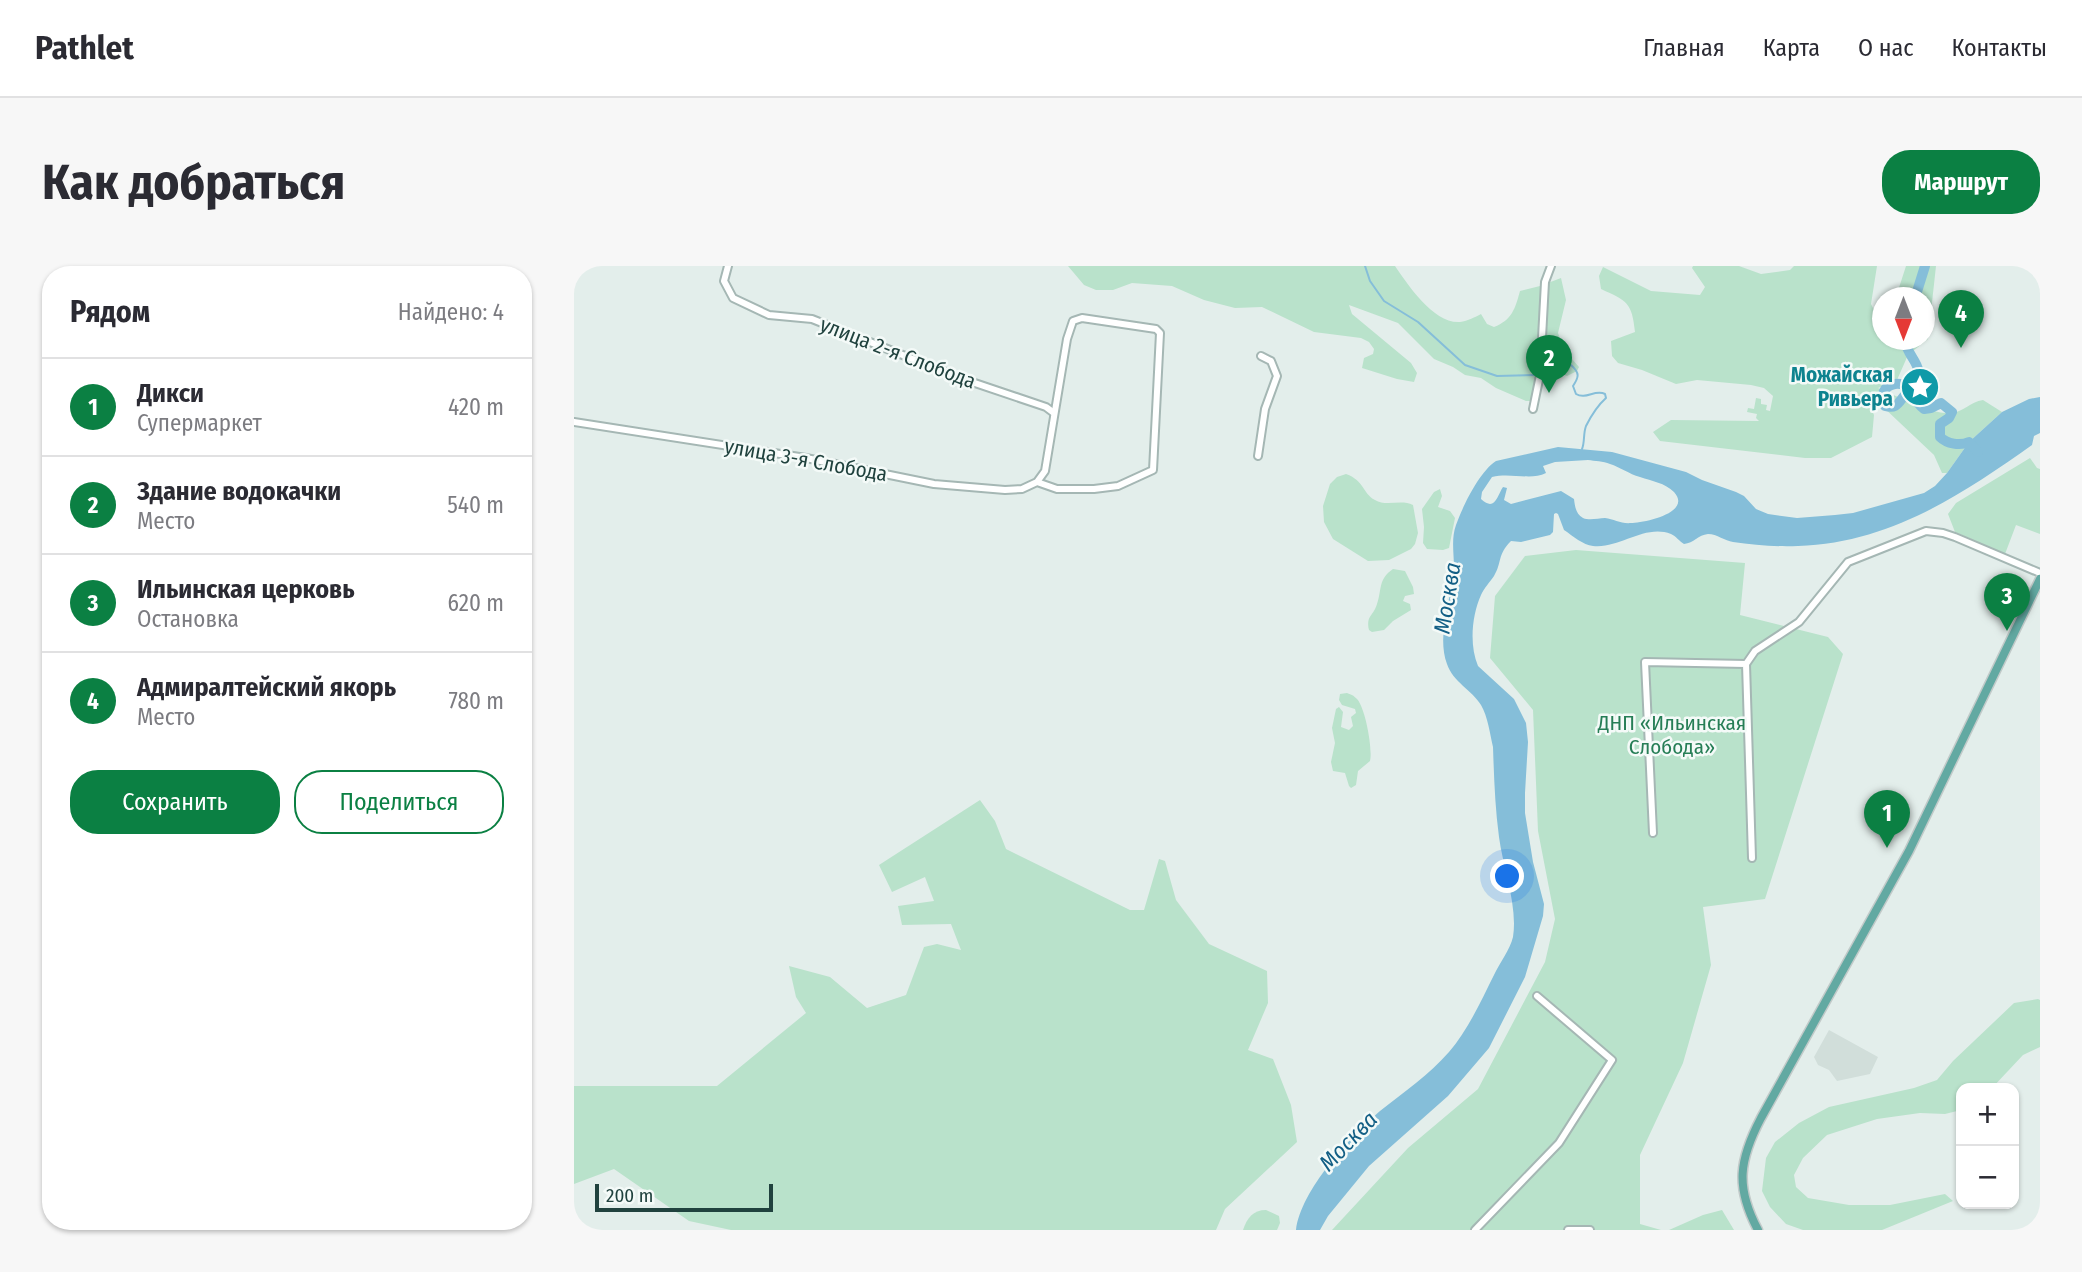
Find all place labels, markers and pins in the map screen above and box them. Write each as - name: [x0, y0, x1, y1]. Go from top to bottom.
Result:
- pin: 4: [1938, 290, 1984, 348]
- pin: 2: [1526, 335, 1572, 393]
- place label: Можайская Ривьера: [1791, 362, 1893, 412]
- place icon: Можайская Ривьера: [1899, 366, 1941, 408]
- pin: 3: [1984, 573, 2030, 631]
- pin: 1: [1864, 790, 1910, 848]

